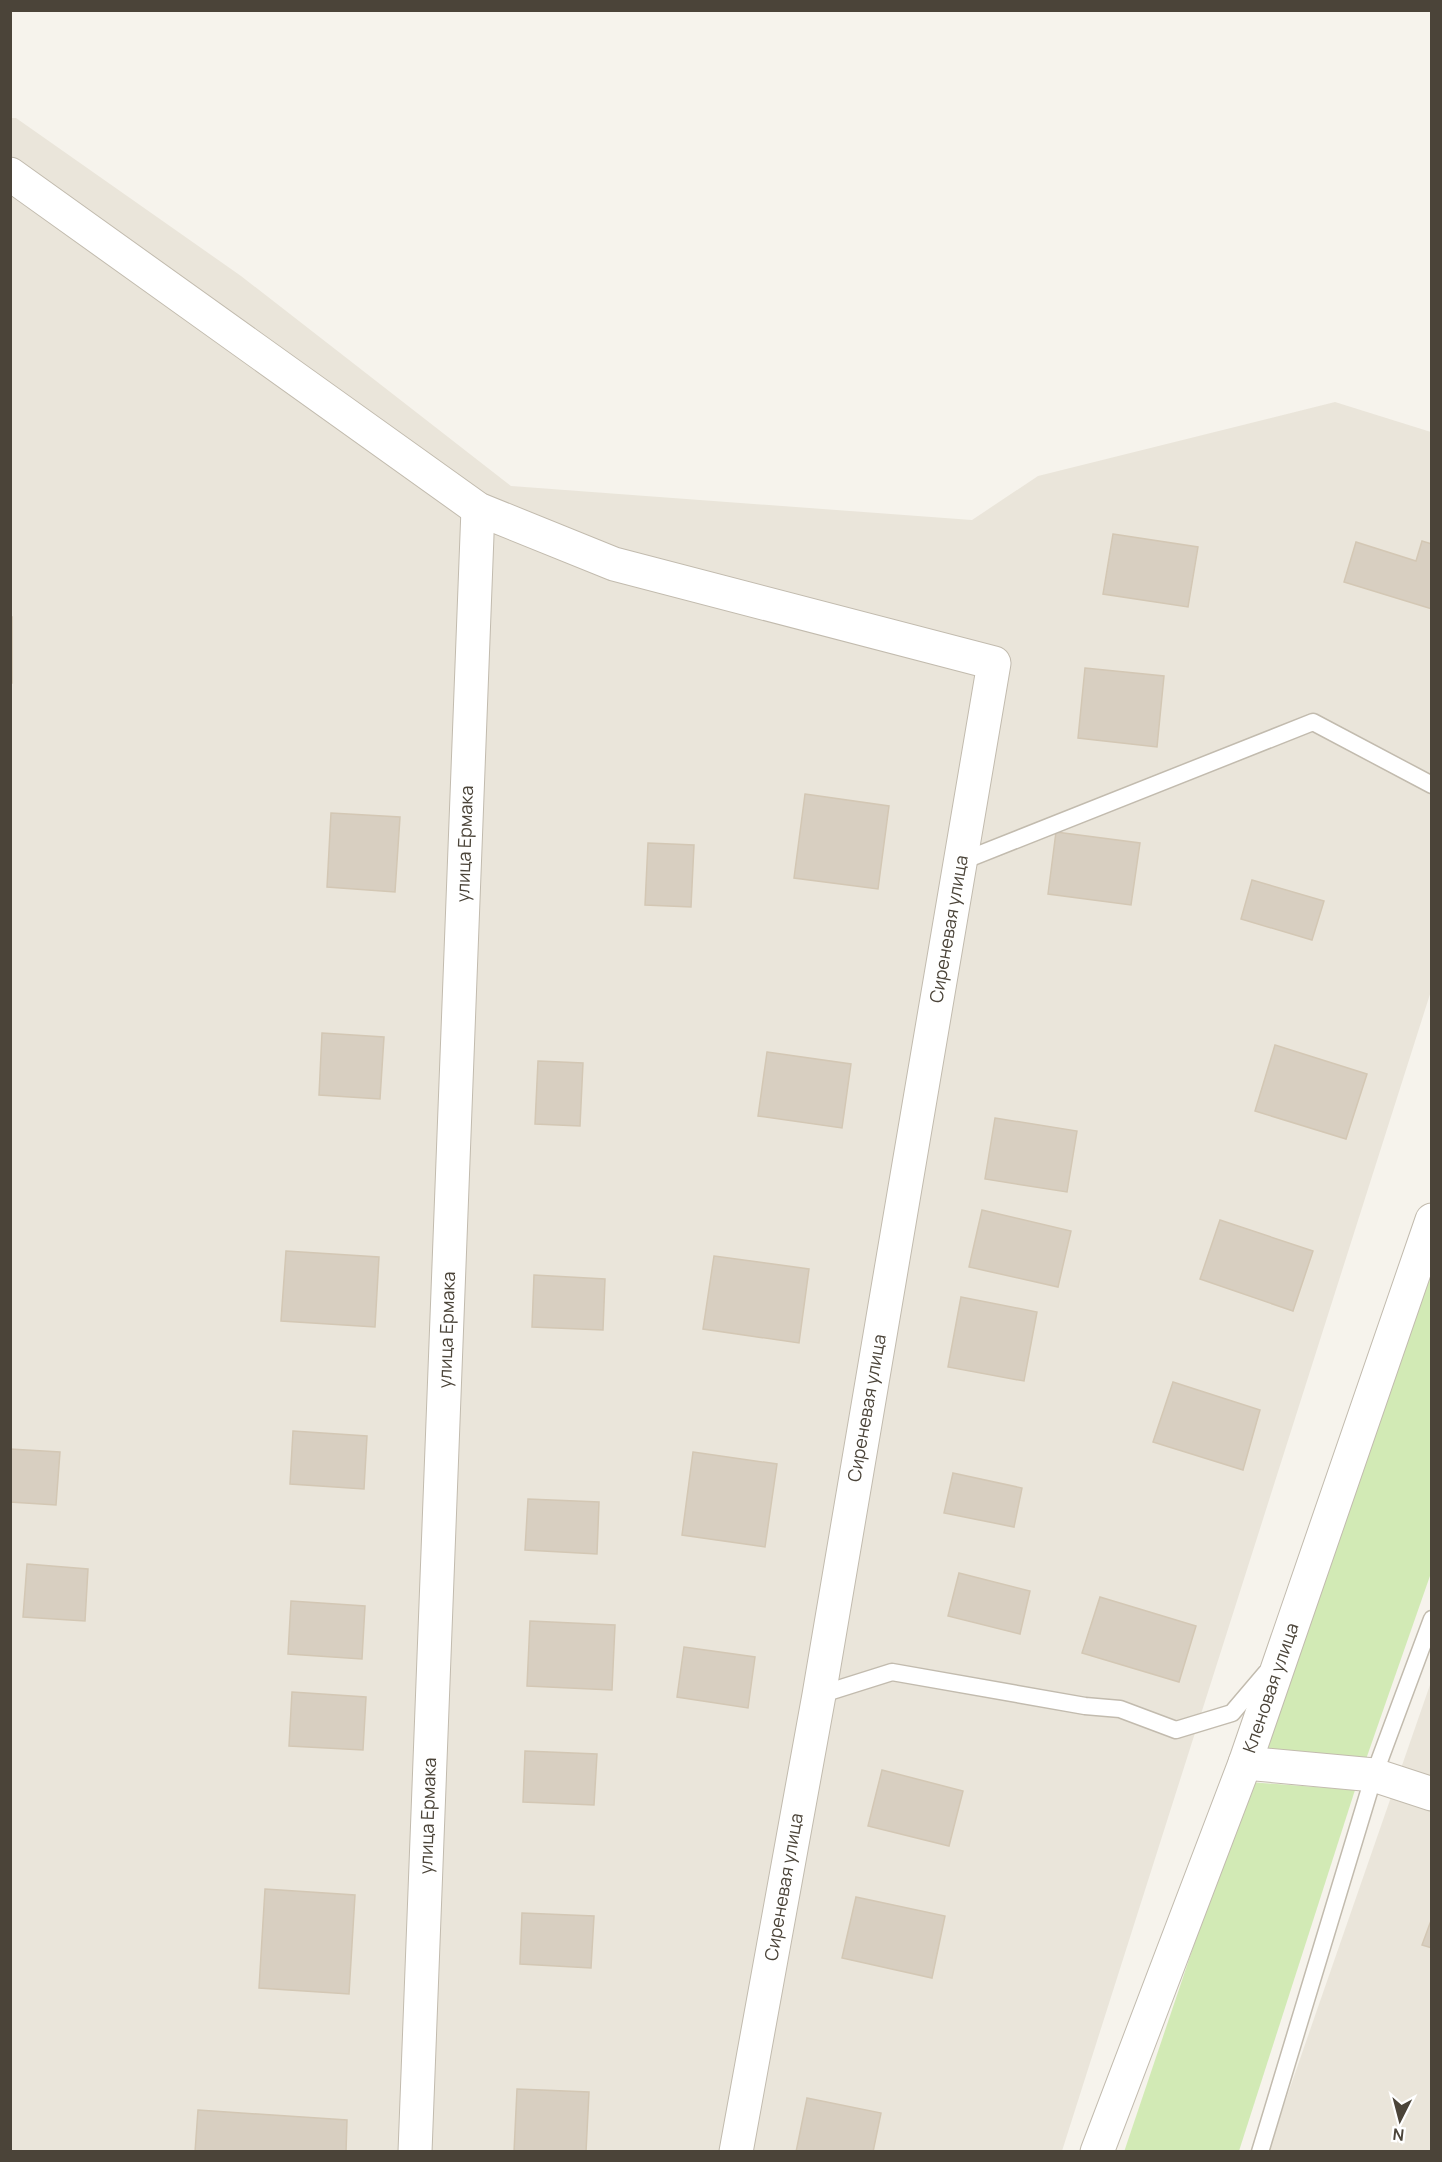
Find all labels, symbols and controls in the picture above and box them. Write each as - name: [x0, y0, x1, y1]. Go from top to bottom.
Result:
- street label: улица Ермака: [450, 785, 478, 903]
- street label: Сиреневая улица: [923, 853, 973, 1005]
- street label: улица Ермака: [432, 1271, 460, 1389]
- street label: Сиреневая улица: [841, 1332, 891, 1484]
- street label: Кленовая улица: [1237, 1619, 1304, 1756]
- street label: улица Ермака: [413, 1757, 441, 1875]
- street label: Сиреневая улица: [758, 1811, 808, 1963]
- north arrow: [1370, 2090, 1430, 2150]
- text: N: [1392, 2123, 1405, 2146]

